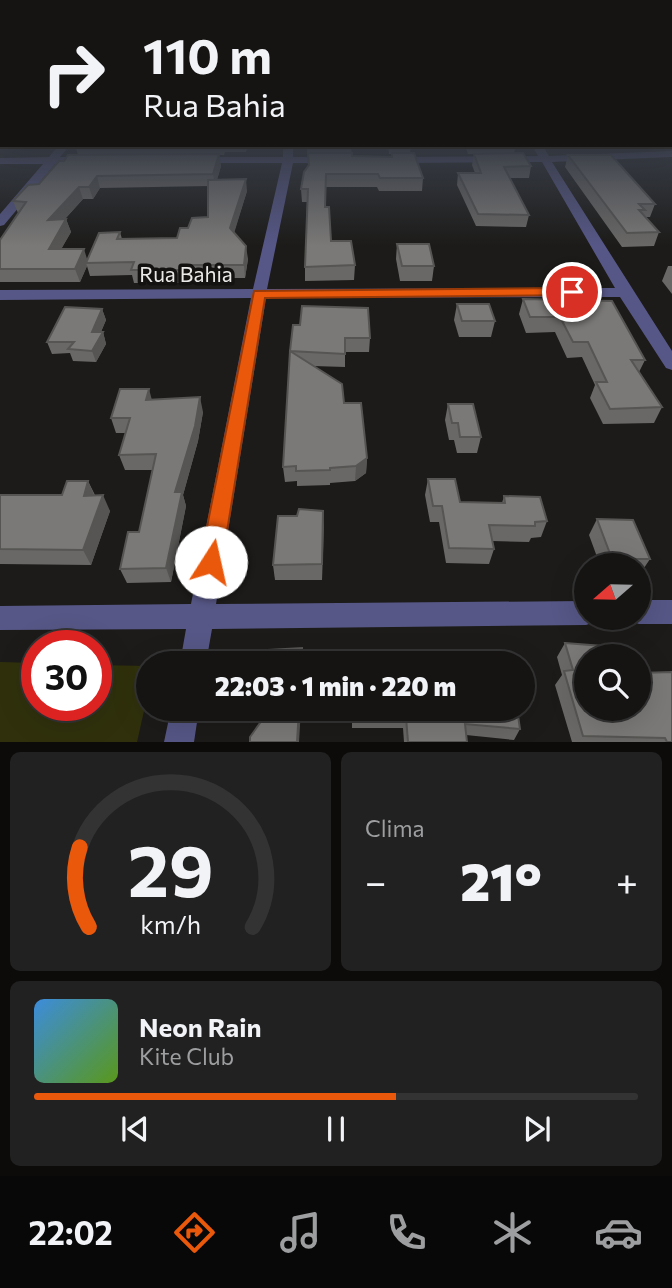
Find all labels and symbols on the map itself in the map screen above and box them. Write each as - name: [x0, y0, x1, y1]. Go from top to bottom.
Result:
- street label: Rua Bahia: [139, 261, 233, 286]
- pin: [542, 262, 602, 322]
- position arrow: [174, 525, 248, 599]
- north arrow: [574, 553, 651, 630]
- speed limit sign: 30: [21, 630, 112, 721]

